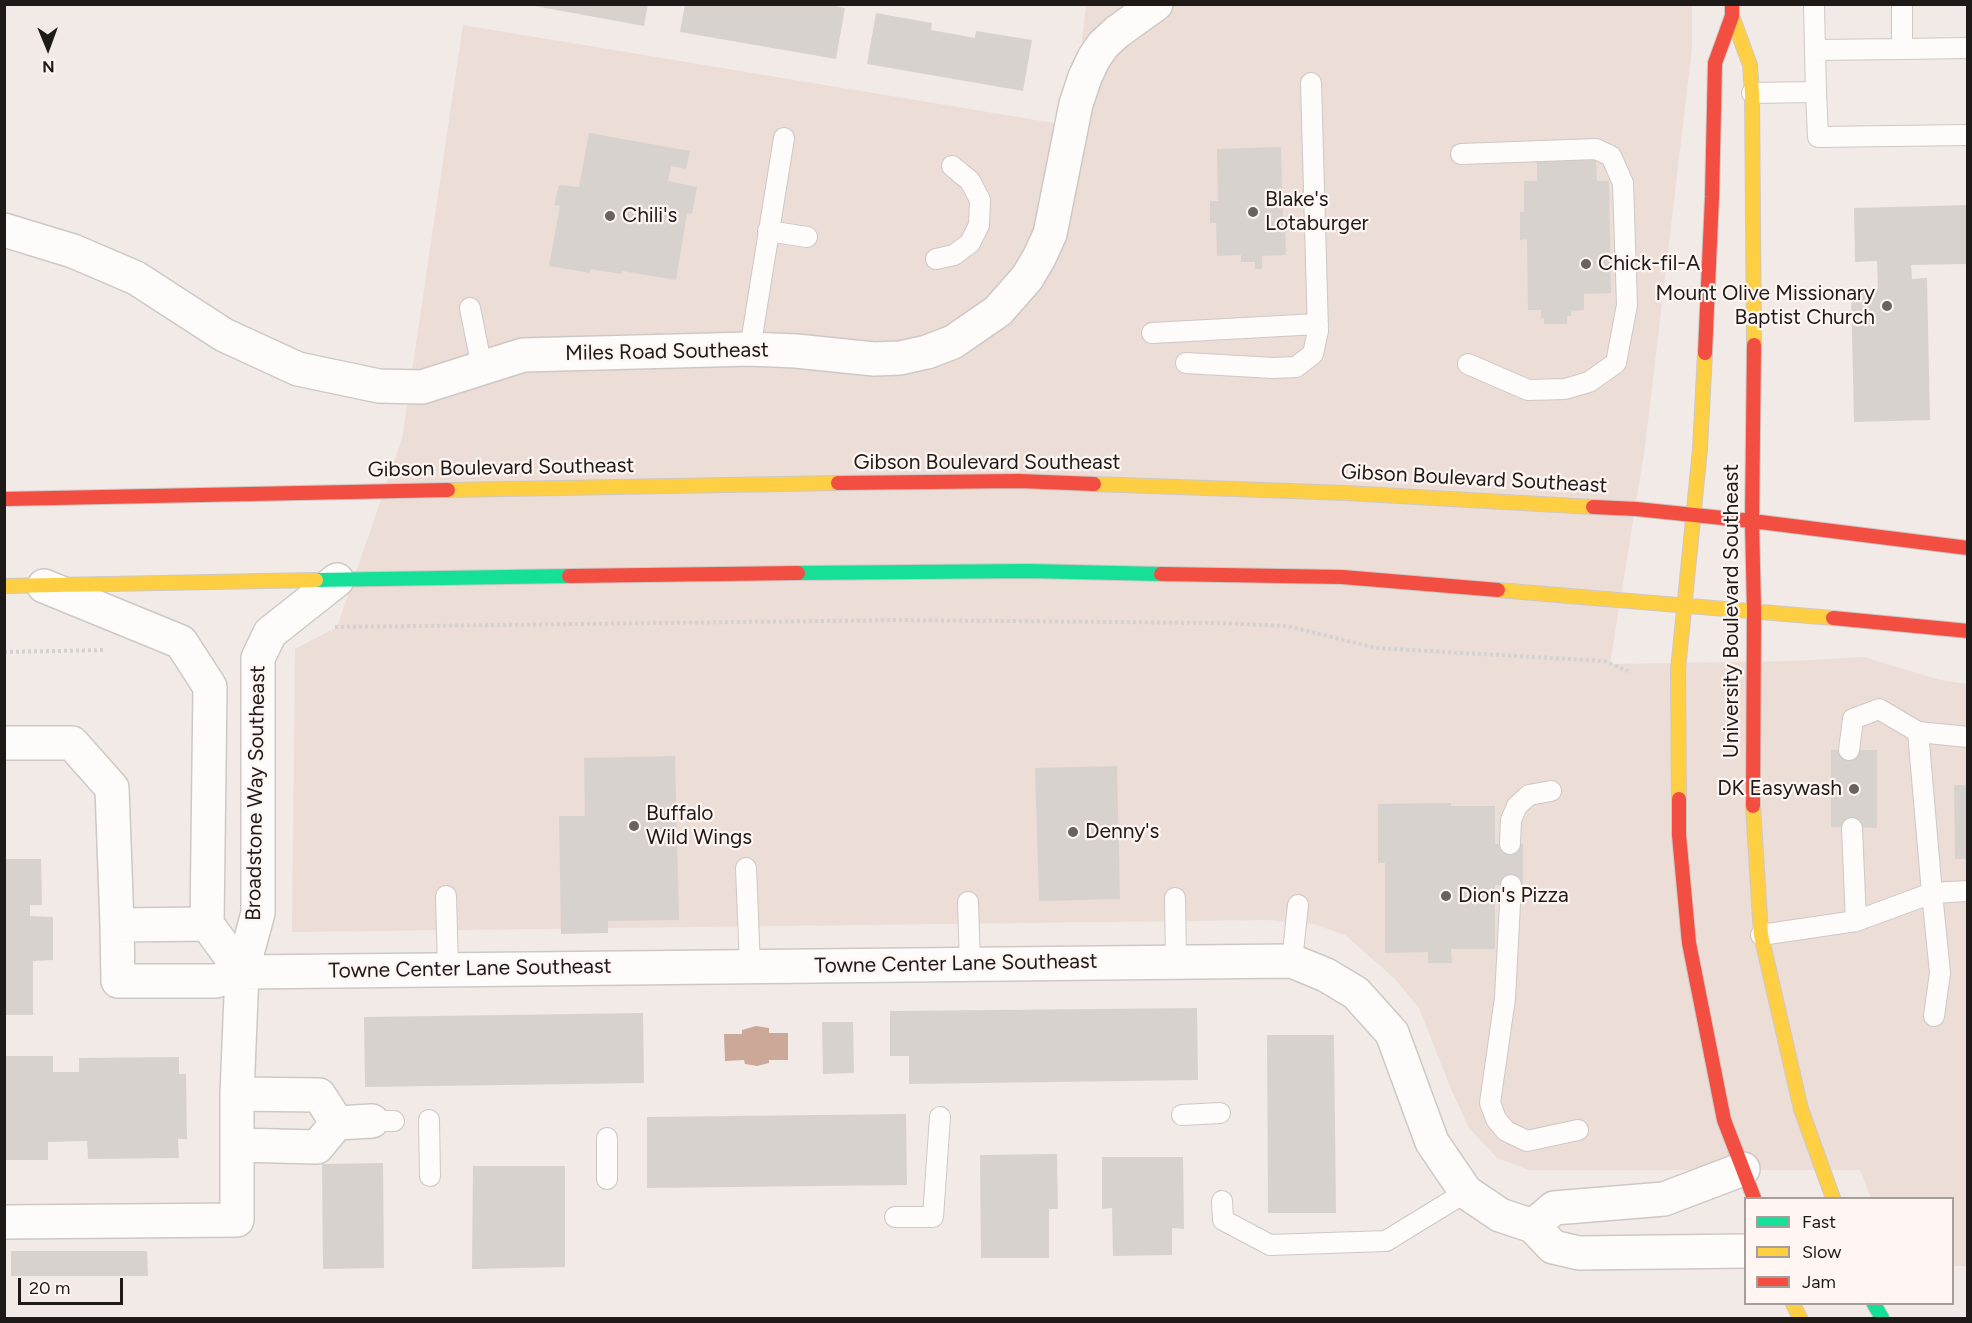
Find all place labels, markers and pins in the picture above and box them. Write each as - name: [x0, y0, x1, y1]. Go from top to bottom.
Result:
- place label: Blake's Lotaburger: [1265, 187, 1369, 237]
- place label: Chili's: [622, 203, 677, 229]
- marker: Blake's Lotaburger: [1246, 205, 1260, 219]
- marker: Chili's: [603, 209, 617, 223]
- place label: Chick-fil-A: [1598, 251, 1700, 277]
- marker: Chick-fil-A: [1579, 257, 1593, 271]
- place label: Mount Olive Missionary Baptist Church: [1656, 281, 1875, 331]
- marker: Mount Olive Missionary Baptist Church: [1880, 299, 1894, 313]
- place label: DK Easywash: [1717, 776, 1842, 802]
- marker: DK Easywash: [1847, 782, 1861, 796]
- place label: Buffalo Wild Wings: [646, 801, 752, 851]
- marker: Buffalo Wild Wings: [627, 819, 641, 833]
- place label: Denny's: [1085, 819, 1159, 845]
- marker: Denny's: [1066, 825, 1080, 839]
- place label: Dion's Pizza: [1458, 883, 1569, 909]
- marker: Dion's Pizza: [1439, 889, 1453, 903]

